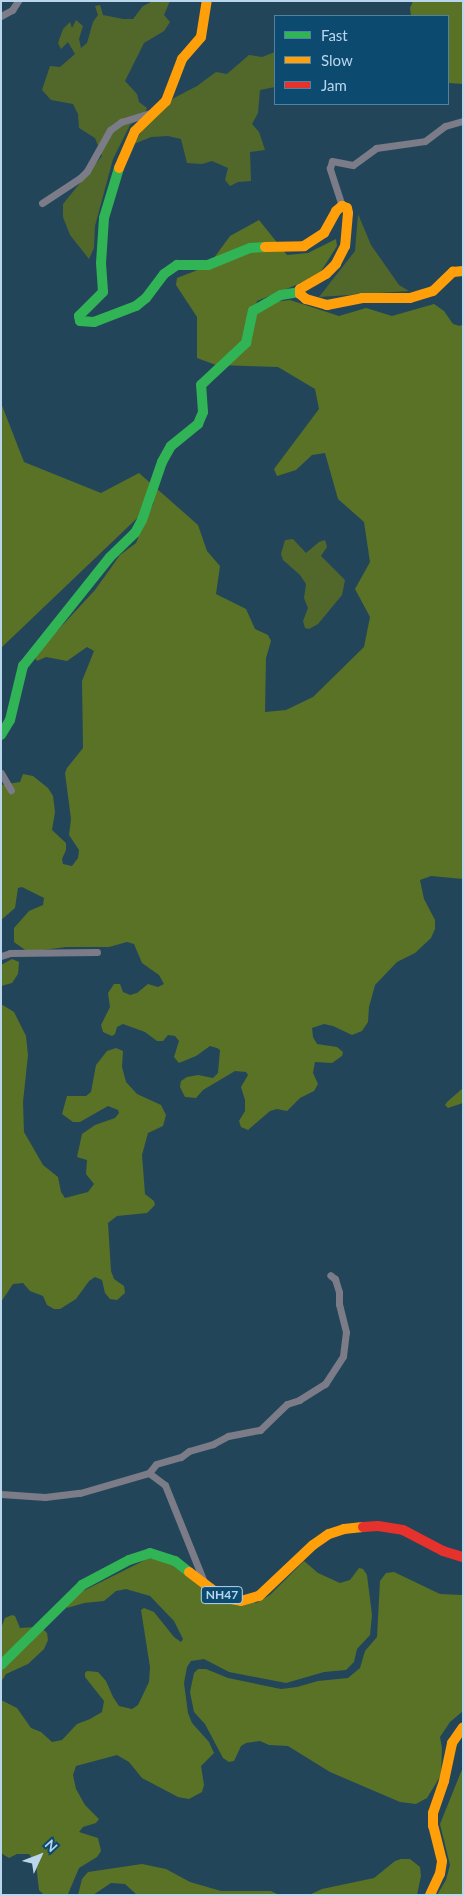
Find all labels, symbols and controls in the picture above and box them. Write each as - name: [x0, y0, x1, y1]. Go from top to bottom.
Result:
- legend: [274, 15, 449, 105]
- text: Fast: [321, 26, 348, 44]
- text: Slow: [321, 51, 353, 69]
- text: Jam: [321, 76, 347, 94]
- road number: NH47: [201, 1586, 243, 1604]
- north arrow: [15, 1831, 65, 1881]
- text: N: [41, 1836, 61, 1855]

